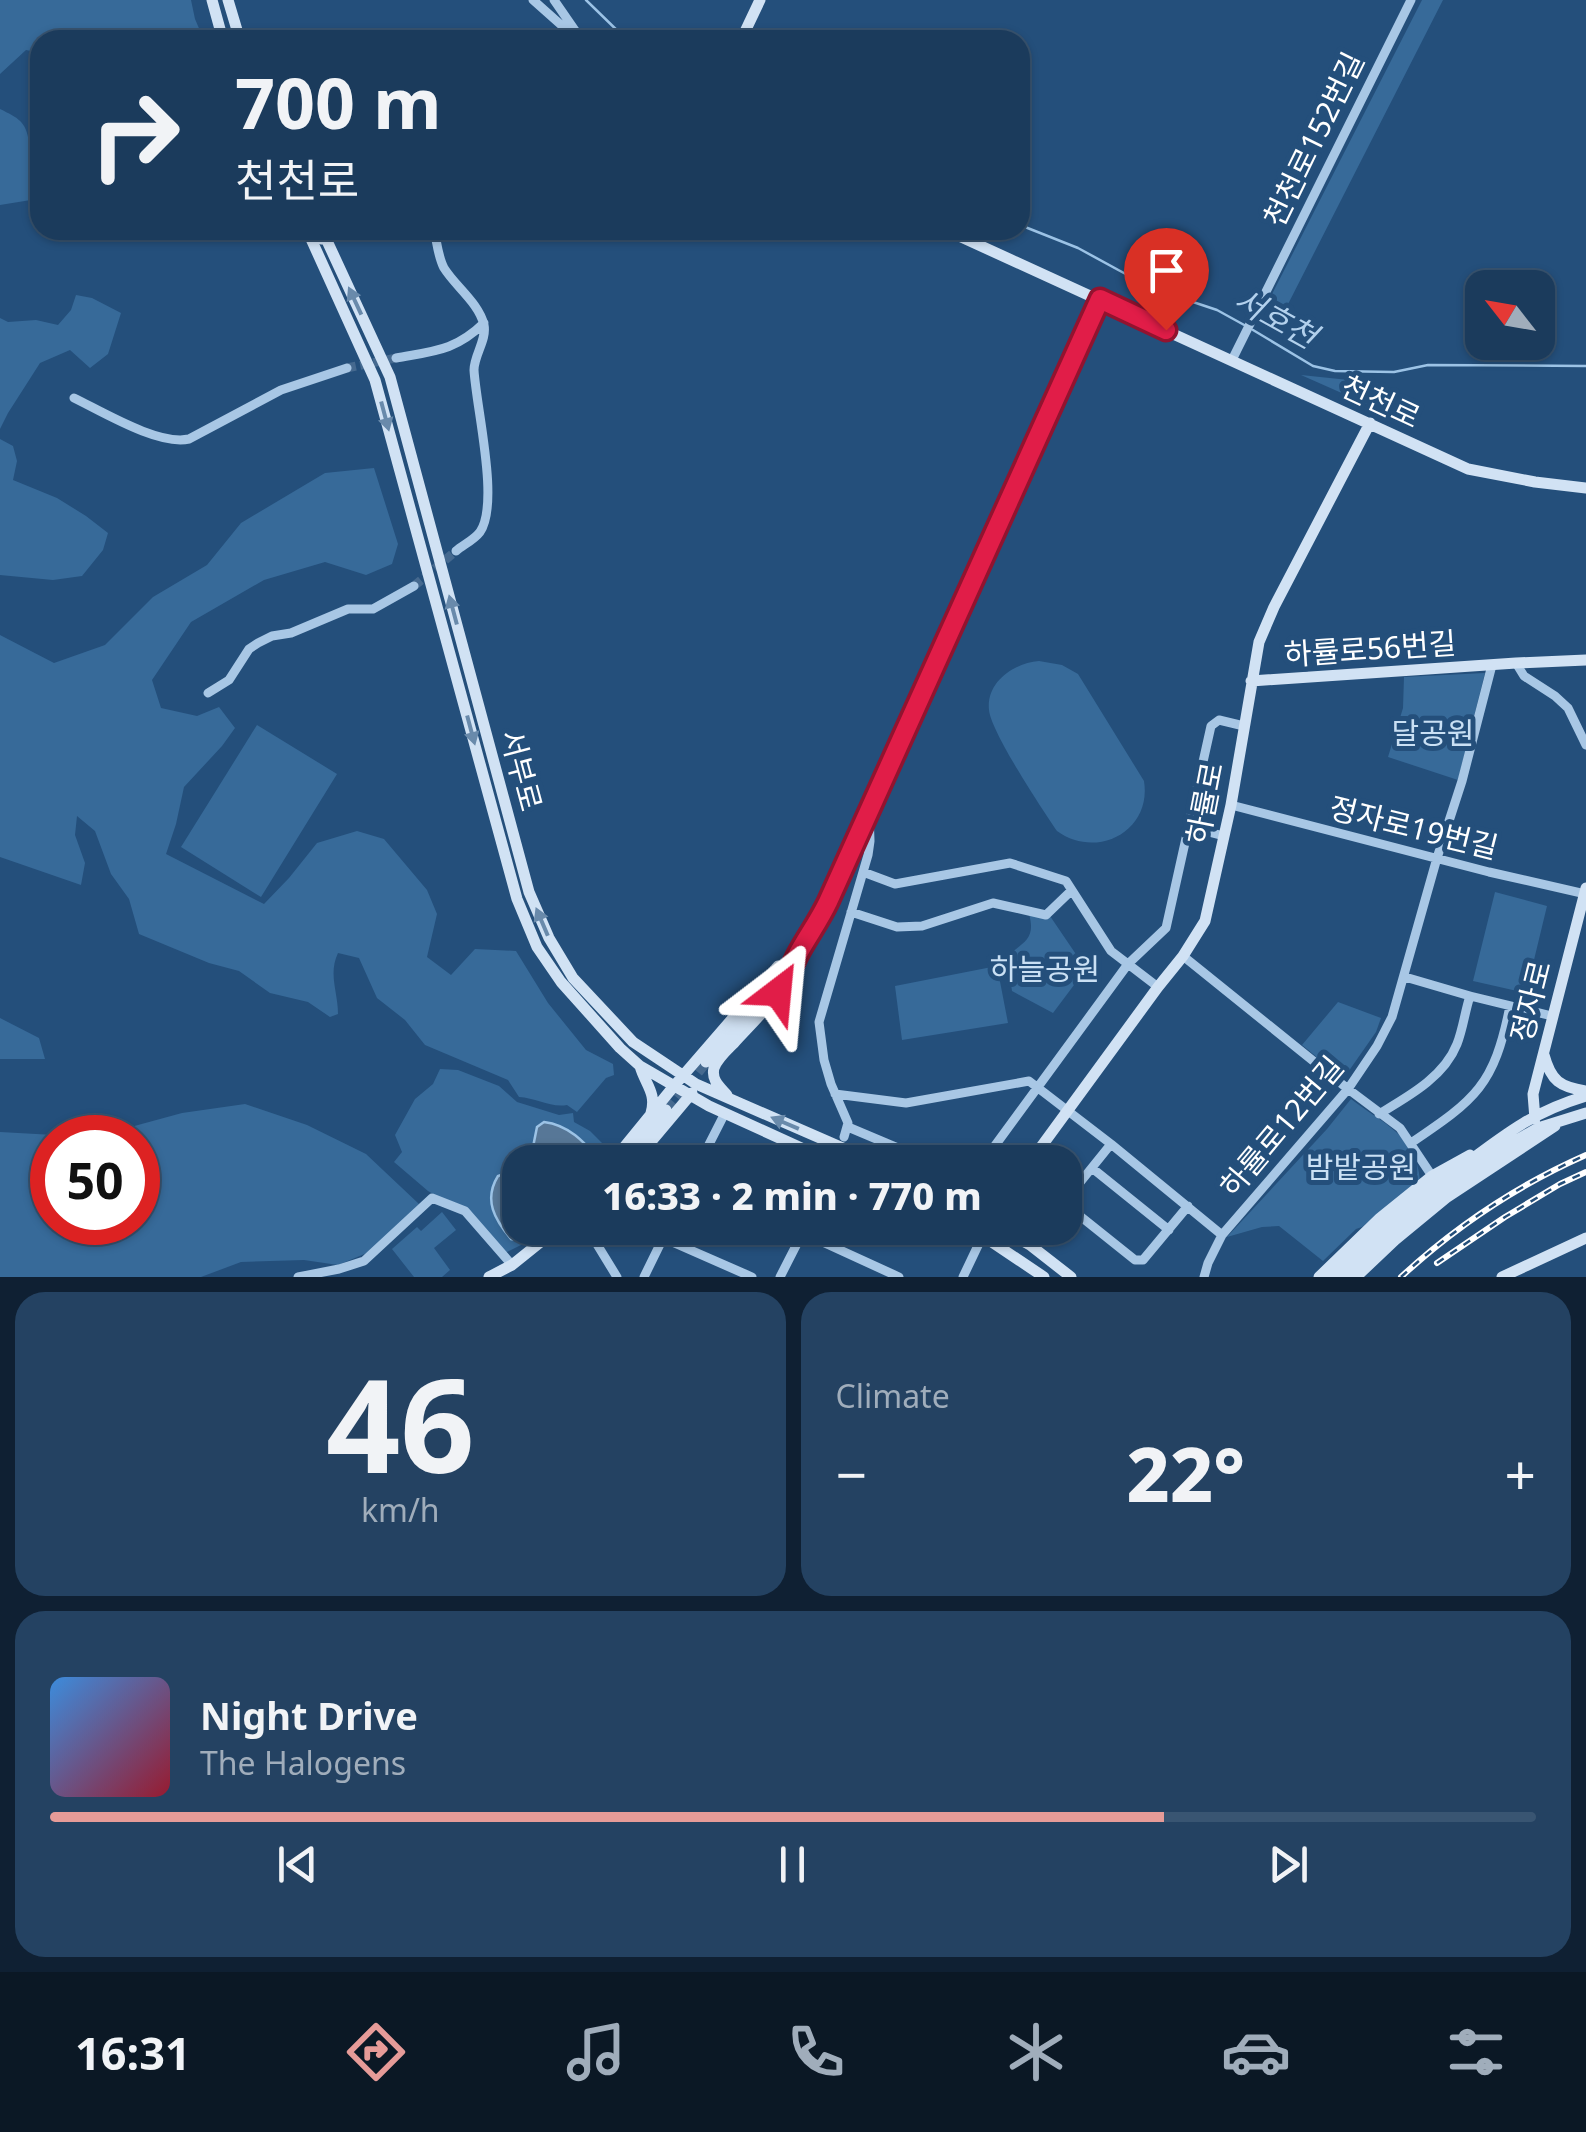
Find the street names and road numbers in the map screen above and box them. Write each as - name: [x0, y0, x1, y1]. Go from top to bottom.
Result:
- street label: 천천로152번길: [1253, 45, 1373, 233]
- street label: 천천로: [1335, 365, 1427, 437]
- street label: 하률로56번길: [1283, 622, 1457, 674]
- street label: 서부로: [491, 725, 553, 815]
- street label: 하률로: [1176, 758, 1232, 848]
- street label: 정자로19번길: [1325, 786, 1503, 868]
- street label: 정자로: [1500, 956, 1560, 1046]
- street label: 하률로12번길: [1210, 1047, 1352, 1205]

